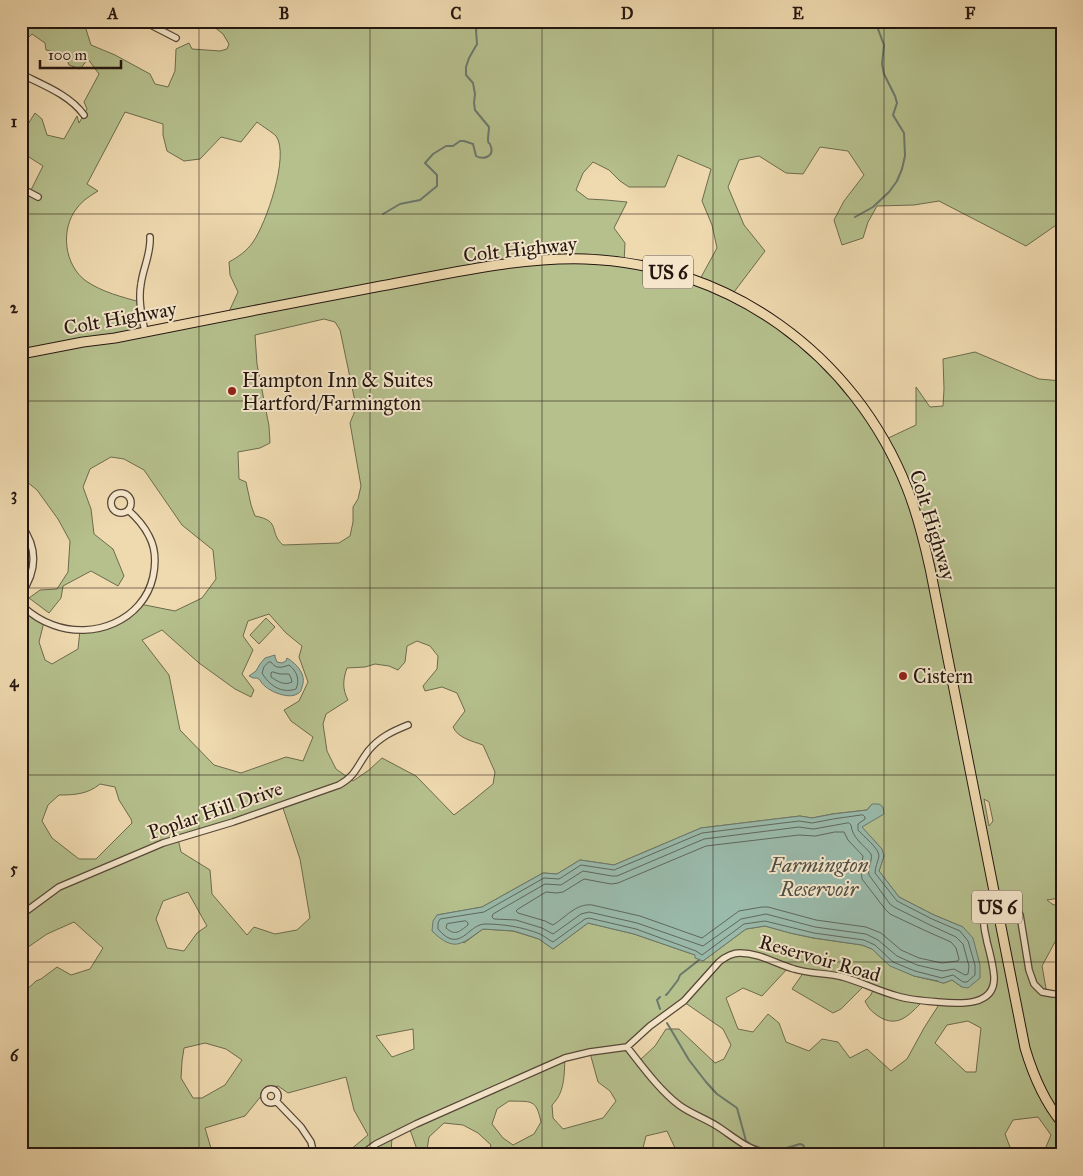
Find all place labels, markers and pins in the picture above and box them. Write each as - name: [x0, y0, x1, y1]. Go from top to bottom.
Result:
- place label: Hampton Inn & Suites Hartford/Farmington: [242, 368, 433, 416]
- marker: Hampton Inn & Suites Hartford/Farmington: [226, 385, 238, 397]
- place label: Cistern: [913, 664, 973, 688]
- marker: Cistern: [897, 670, 909, 682]

